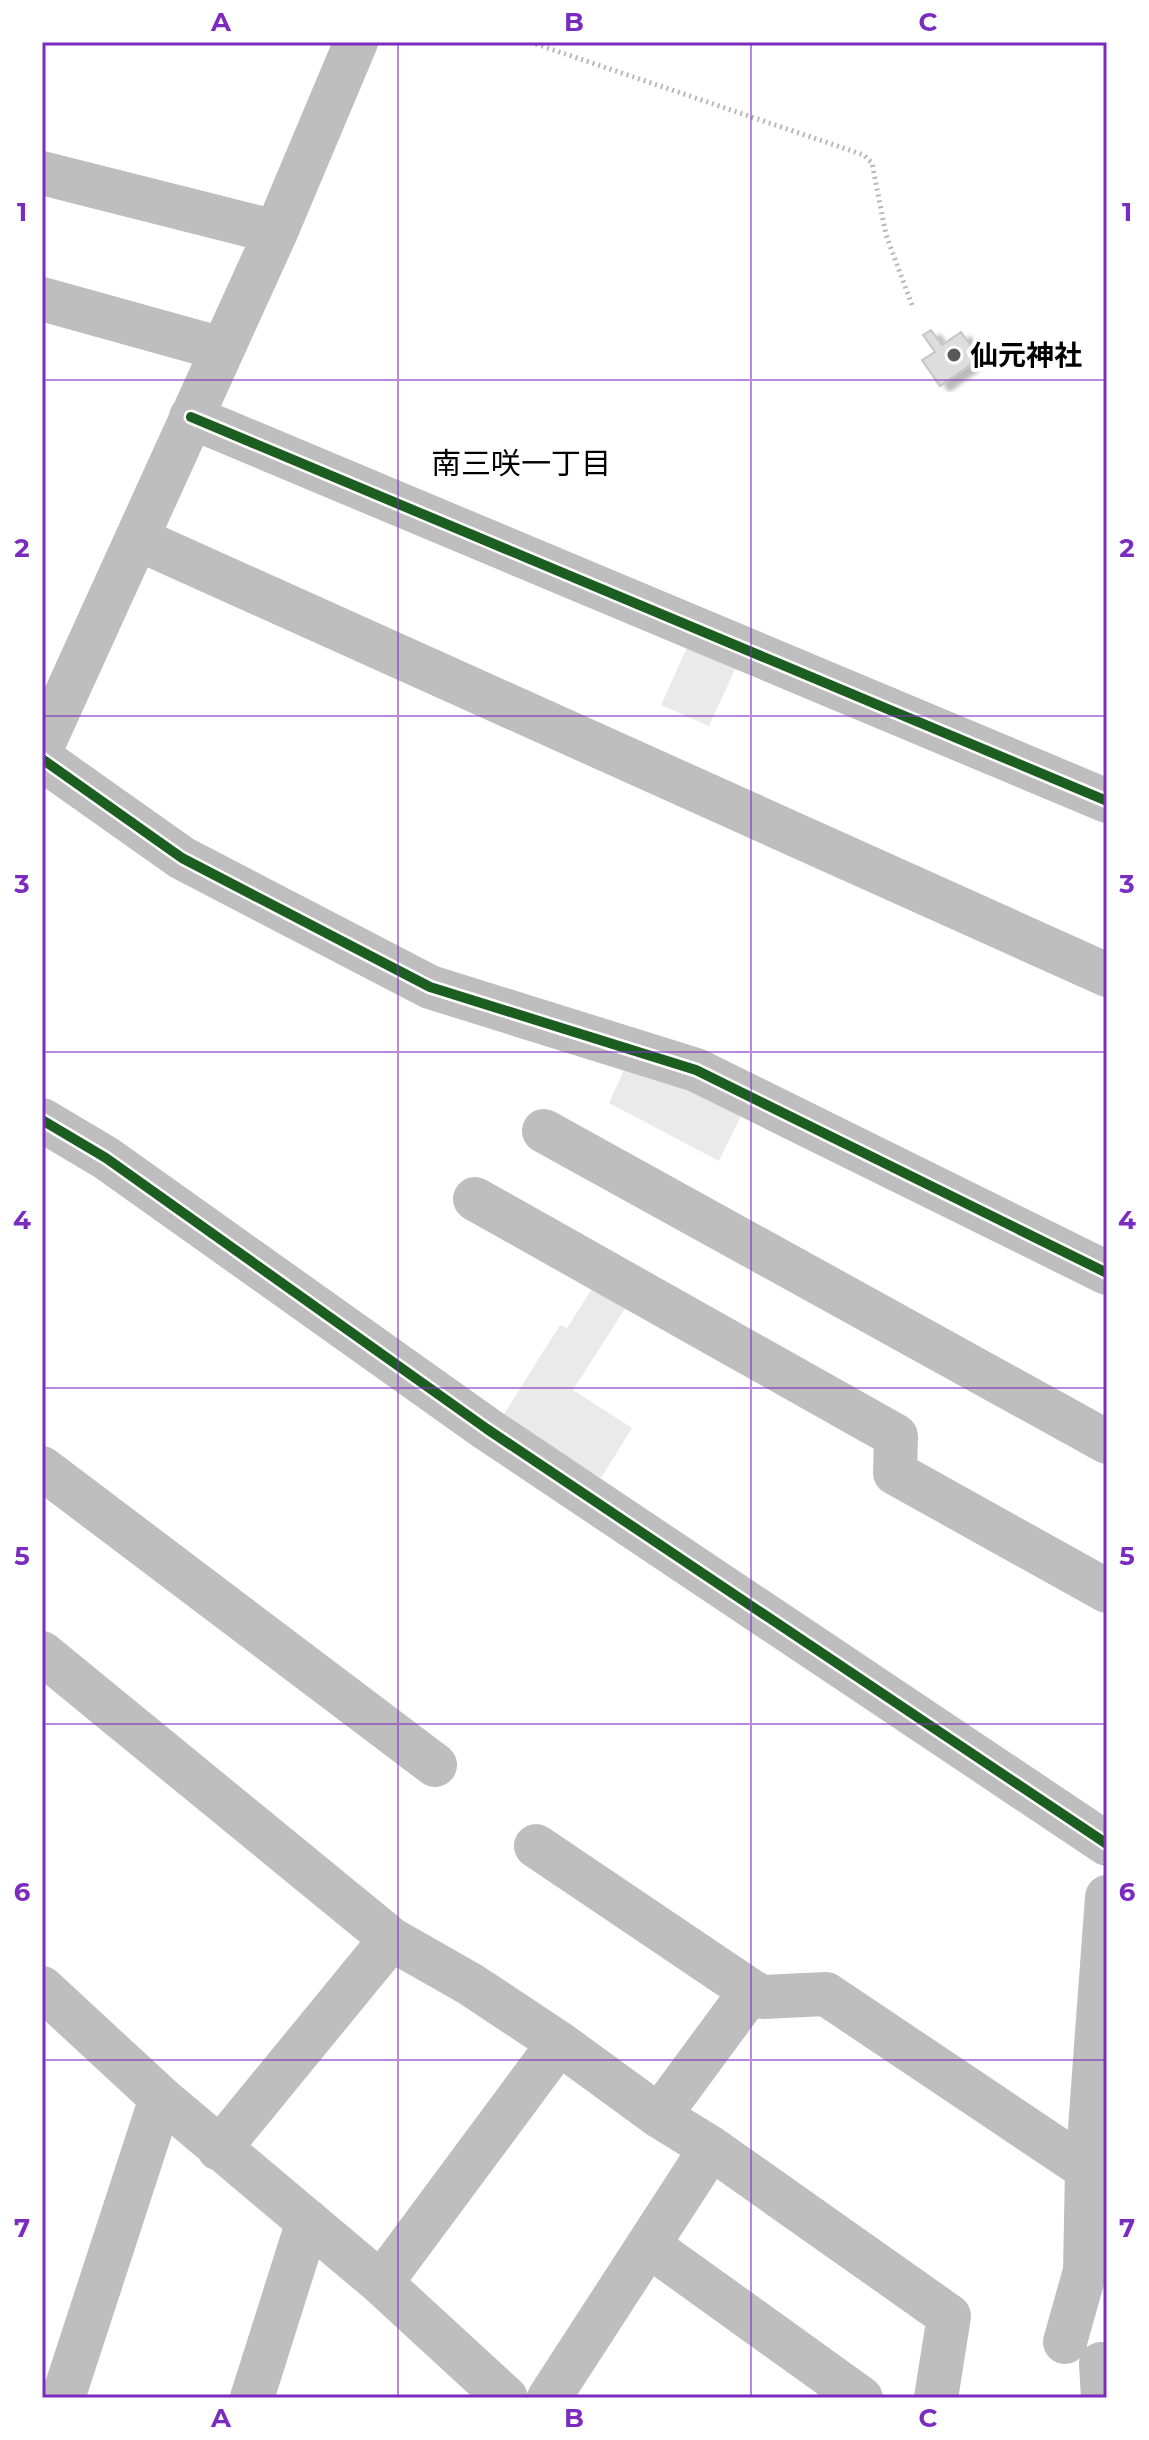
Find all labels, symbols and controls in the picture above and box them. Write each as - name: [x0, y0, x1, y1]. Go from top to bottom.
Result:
- text: A: [210, 6, 232, 38]
- text: B: [564, 6, 584, 38]
- text: C: [919, 6, 938, 38]
- text: 1: [17, 196, 27, 228]
- text: 1: [1122, 196, 1132, 228]
- place label: 仙元神社: [970, 338, 1082, 372]
- marker: 仙元神社: [945, 346, 963, 364]
- district label: 南三咲一丁目: [431, 445, 611, 482]
- text: 2: [14, 532, 30, 564]
- text: 2: [1119, 532, 1135, 564]
- text: 3: [13, 868, 30, 900]
- text: 3: [1118, 868, 1135, 900]
- text: 4: [13, 1204, 31, 1236]
- text: 4: [1118, 1204, 1136, 1236]
- text: 5: [14, 1540, 30, 1572]
- text: 5: [1119, 1540, 1135, 1572]
- text: 6: [14, 1876, 31, 1908]
- text: 6: [1119, 1876, 1136, 1908]
- text: 7: [14, 2212, 30, 2244]
- text: 7: [1119, 2212, 1135, 2244]
- text: A: [210, 2402, 232, 2434]
- text: B: [564, 2402, 584, 2434]
- text: C: [919, 2402, 938, 2434]

